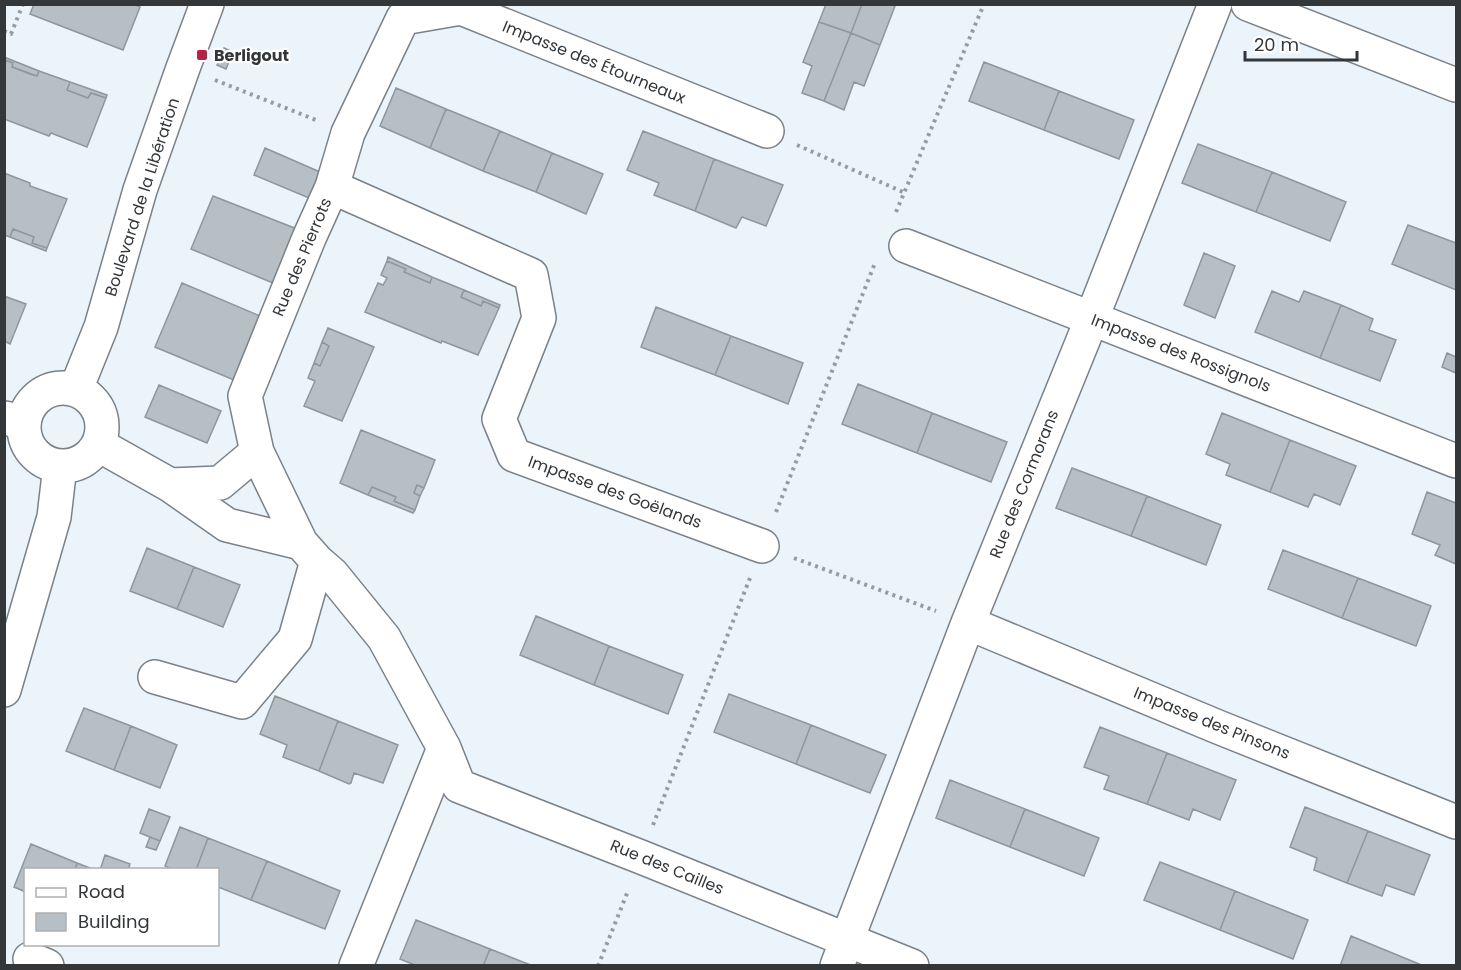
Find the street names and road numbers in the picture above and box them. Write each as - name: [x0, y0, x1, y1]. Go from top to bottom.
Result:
- street label: Impasse des Étourneaux: [499, 15, 689, 109]
- street label: Boulevard de la Libération: [99, 95, 185, 299]
- street label: Rue des Pierrots: [267, 194, 337, 320]
- street label: Impasse des Rossignols: [1088, 308, 1274, 398]
- street label: Rue des Cormorans: [984, 406, 1064, 562]
- street label: Impasse des Goëlands: [525, 450, 705, 534]
- street label: Impasse des Pinsons: [1130, 681, 1294, 765]
- street label: Rue des Cailles: [607, 834, 727, 900]

